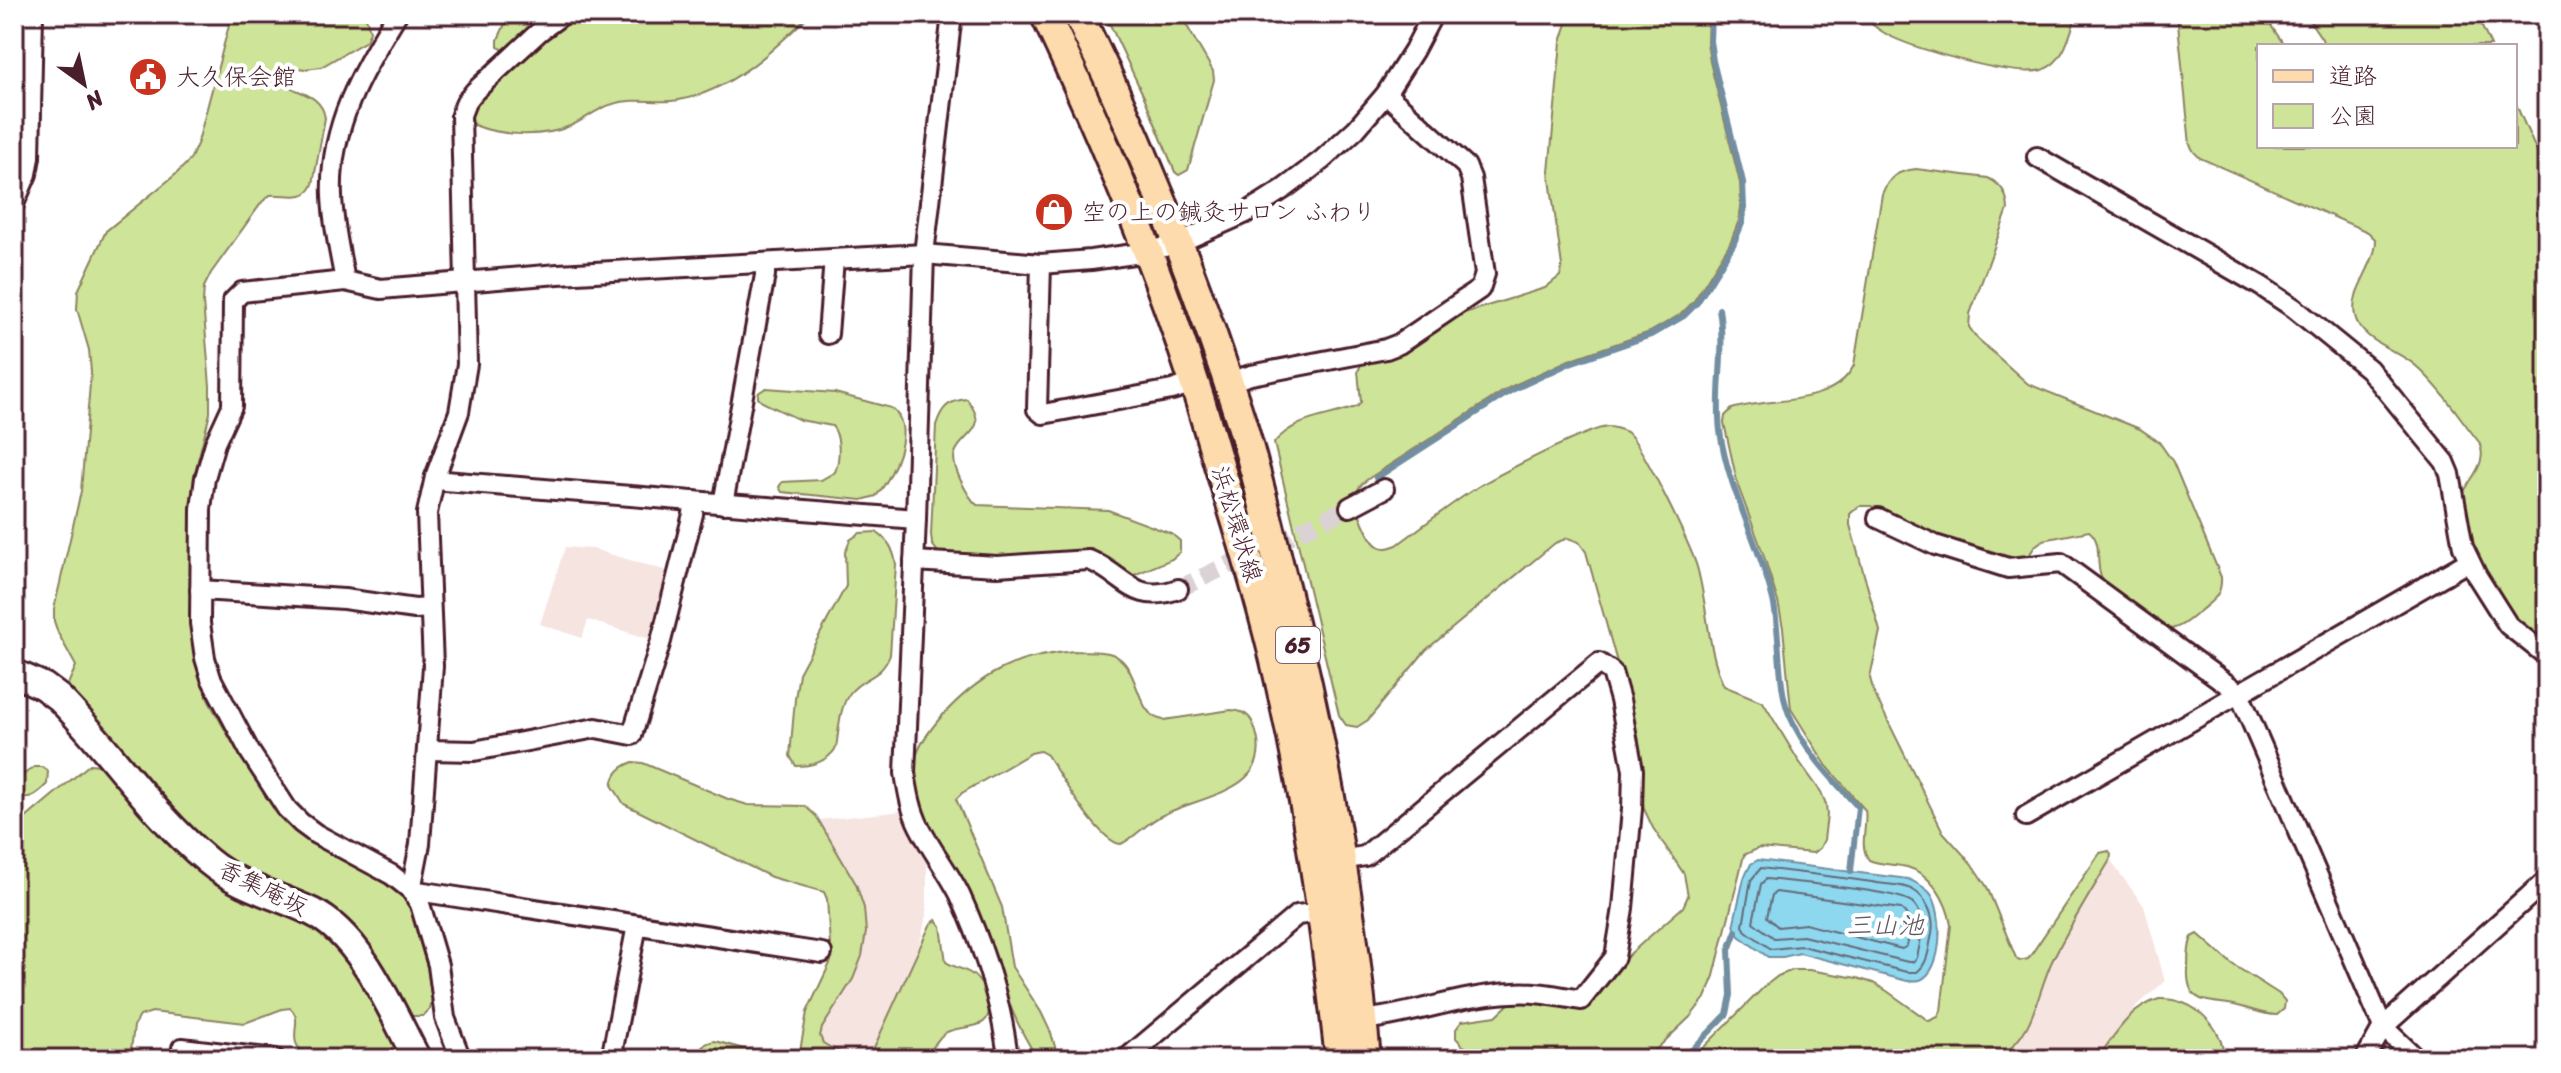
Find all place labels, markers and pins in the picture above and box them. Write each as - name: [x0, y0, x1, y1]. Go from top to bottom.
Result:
- public building icon: 大久保会館: [127, 56, 169, 98]
- place label: 大久保会館: [176, 56, 296, 98]
- shop icon: 空の上の鍼灸サロン ふわり: [1033, 191, 1075, 233]
- place label: 空の上の鍼灸サロン ふわり: [1082, 191, 1376, 233]

